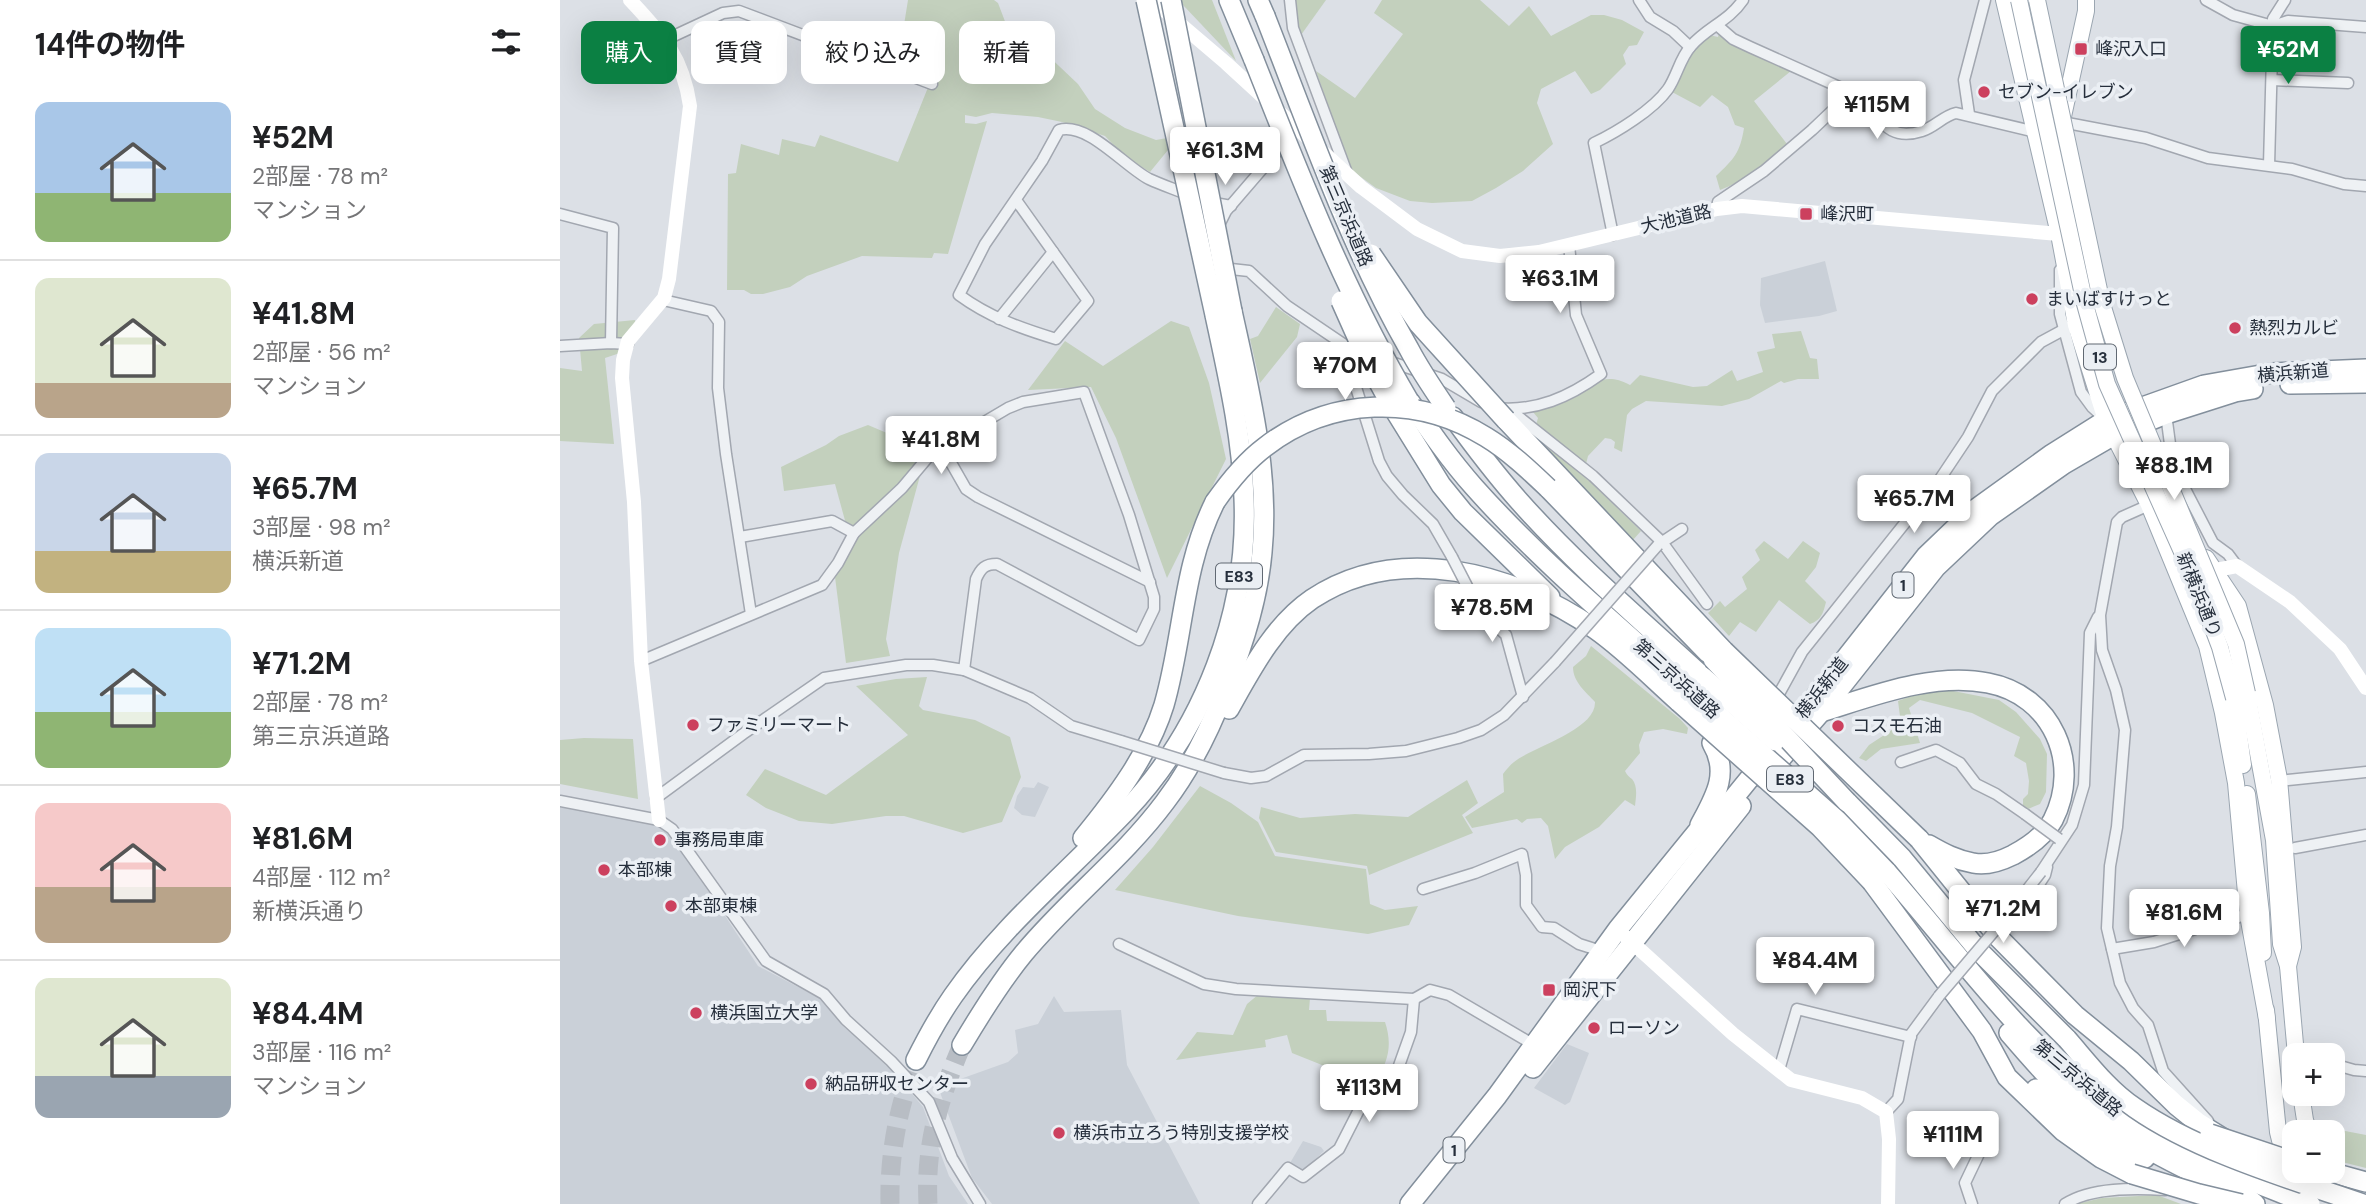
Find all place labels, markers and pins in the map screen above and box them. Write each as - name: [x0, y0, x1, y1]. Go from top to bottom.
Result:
- pin: ¥52M: [2247, 27, 2329, 86]
- place label: 峰沢入口: [2095, 37, 2167, 61]
- marker: 峰沢入口: [2073, 41, 2089, 57]
- place label: セブン-イレブン: [1998, 80, 2134, 104]
- pin: ¥115M: [1828, 82, 1926, 141]
- marker: セブン-イレブン: [1976, 84, 1992, 100]
- pin: ¥61.3M: [1168, 128, 1282, 187]
- place label: 峰沢町: [1820, 202, 1874, 226]
- marker: 峰沢町: [1798, 206, 1814, 222]
- pin: ¥63.1M: [1503, 256, 1617, 315]
- place label: まいばすけっと: [2046, 287, 2172, 311]
- marker: まいばすけっと: [2024, 291, 2040, 307]
- place label: 熱烈カルビ: [2249, 316, 2339, 340]
- marker: 熱烈カルビ: [2227, 320, 2243, 336]
- pin: ¥70M: [1304, 342, 1386, 402]
- pin: ¥41.8M: [884, 416, 998, 476]
- pin: ¥88.1M: [2117, 442, 2231, 502]
- pin: ¥65.7M: [1857, 476, 1971, 535]
- pin: ¥78.5M: [1435, 584, 1549, 644]
- place label: ファミリーマート: [707, 713, 851, 737]
- place label: コスモ石油: [1852, 714, 1942, 738]
- marker: ファミリーマート: [685, 717, 701, 733]
- marker: コスモ石油: [1830, 718, 1846, 734]
- place label: 事務局車庫: [674, 828, 764, 852]
- marker: 事務局車庫: [652, 832, 668, 848]
- place label: 本部棟: [618, 858, 672, 882]
- marker: 本部棟: [596, 862, 612, 878]
- pin: ¥71.2M: [1946, 886, 2060, 945]
- pin: ¥81.6M: [2127, 890, 2241, 949]
- place label: 本部東棟: [685, 894, 757, 918]
- marker: 本部東棟: [663, 898, 679, 914]
- pin: ¥84.4M: [1758, 937, 1872, 997]
- place label: 岡沢下: [1563, 978, 1617, 1002]
- marker: 岡沢下: [1541, 982, 1557, 998]
- place label: 横浜国立大学: [710, 1001, 818, 1025]
- marker: 横浜国立大学: [688, 1005, 704, 1021]
- place label: ローソン: [1608, 1016, 1680, 1040]
- marker: ローソン: [1586, 1020, 1602, 1036]
- pin: ¥113M: [1320, 1064, 1418, 1124]
- place label: 納品研収センター: [825, 1072, 969, 1096]
- marker: 納品研収センター: [803, 1076, 819, 1092]
- pin: ¥111M: [1904, 1112, 2002, 1171]
- place label: 横浜市立ろう特別支援学校: [1073, 1121, 1289, 1145]
- marker: 横浜市立ろう特別支援学校: [1051, 1125, 1067, 1141]

